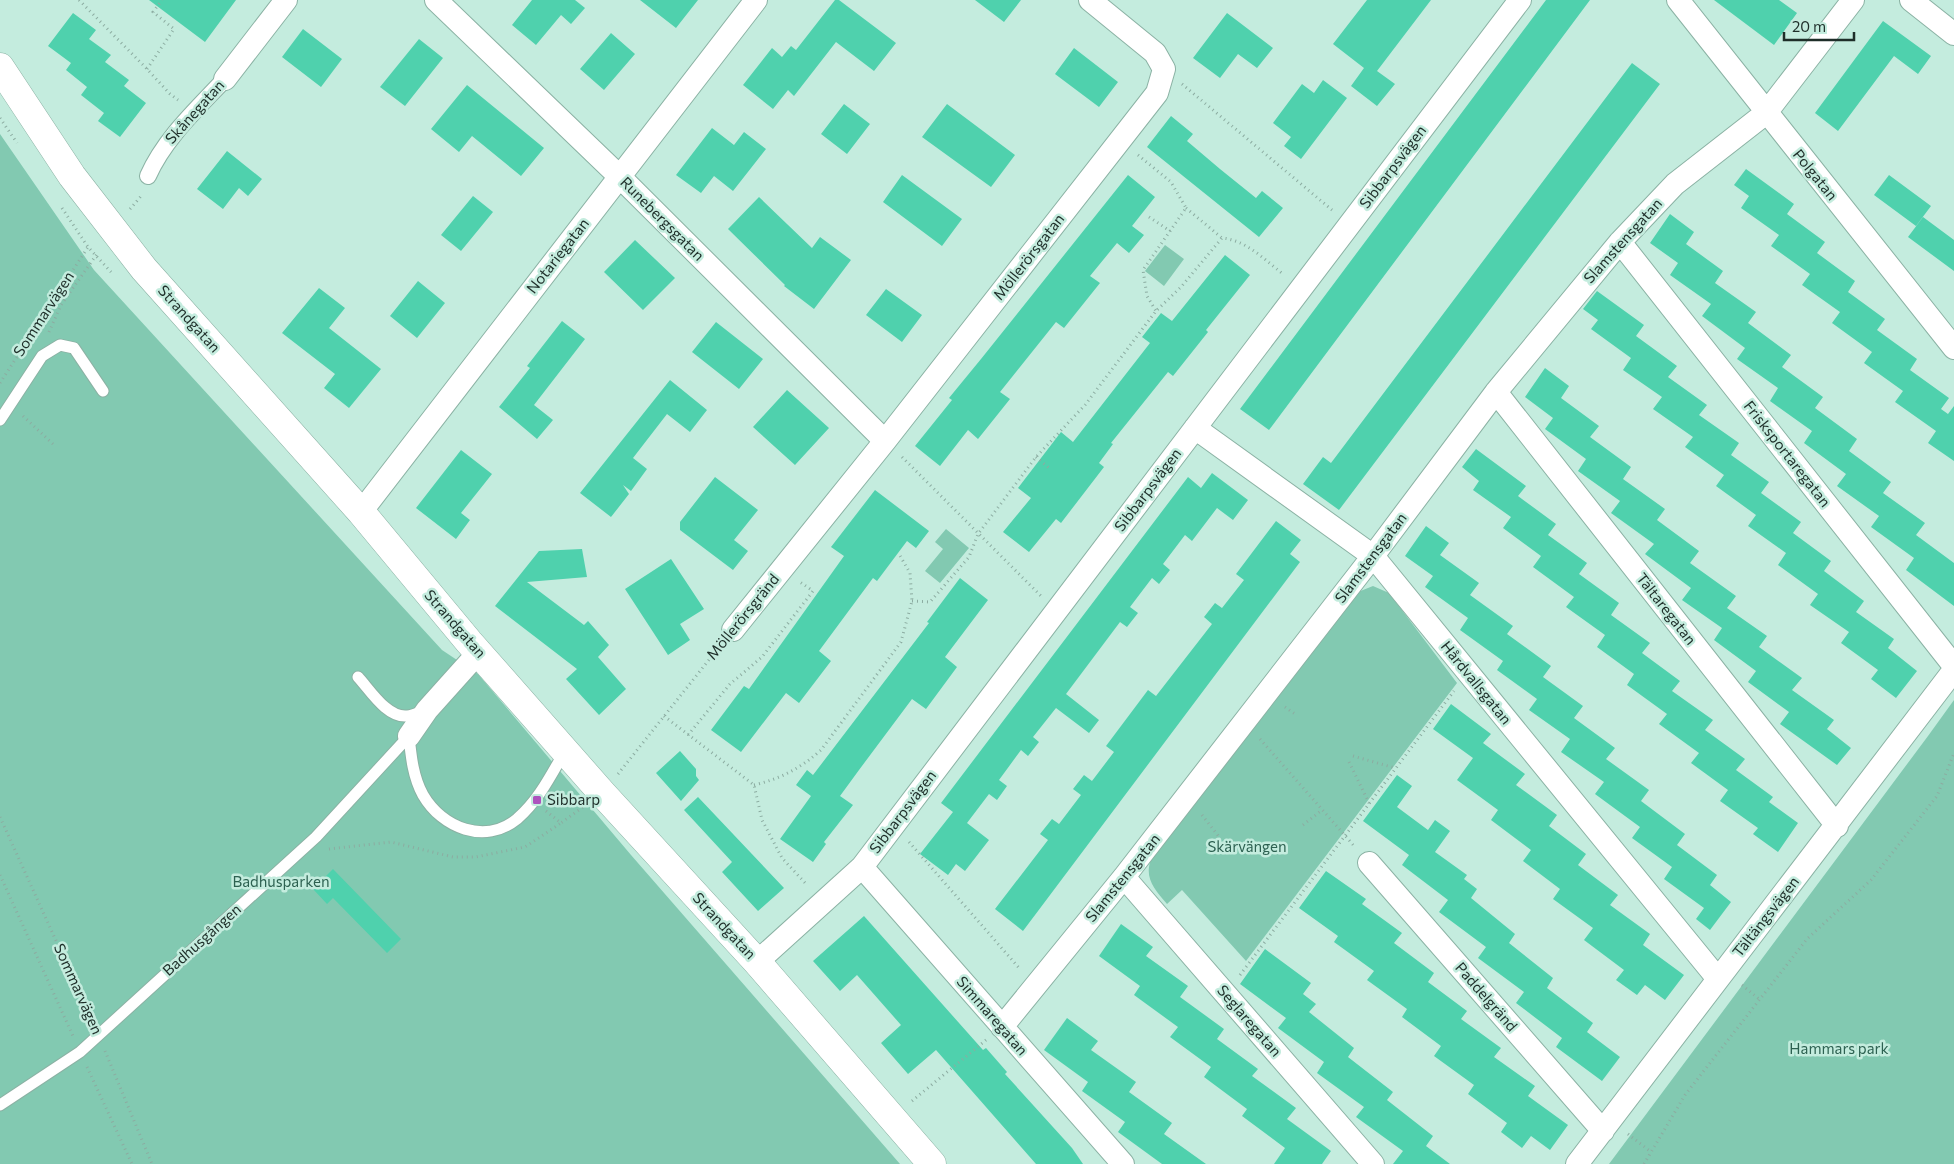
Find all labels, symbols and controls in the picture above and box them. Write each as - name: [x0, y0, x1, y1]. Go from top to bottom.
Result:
- scale bar: [1784, 10, 1854, 42]
- text: 20 m: [1792, 17, 1826, 35]
- street label: Skånegatan: [161, 76, 228, 147]
- street label: Sibbarpsvägen: [1355, 121, 1429, 212]
- street label: Polgatan: [1790, 145, 1842, 204]
- street label: Runebergsgatan: [617, 173, 708, 264]
- street label: Slamstensgatan: [1579, 194, 1665, 287]
- street label: Möllerörsgatan: [989, 210, 1067, 303]
- street label: Notariegatan: [522, 214, 592, 297]
- street label: Sommarvägen: [9, 268, 77, 359]
- street label: Strandgatan: [155, 281, 225, 356]
- street label: Frisksportaregatan: [1741, 397, 1835, 510]
- street label: Sibbarpsvägen: [1110, 444, 1184, 535]
- street label: Slamstensgatan: [1330, 509, 1410, 606]
- street label: Tältaregatan: [1633, 569, 1700, 648]
- street label: Möllerörsgränd: [702, 570, 782, 663]
- street label: Strandgatan: [421, 586, 490, 661]
- street label: Hårdvallsgatan: [1438, 637, 1516, 728]
- street label: Sibbarpsvägen: [865, 766, 939, 857]
- place label: Sibbarp: [547, 790, 600, 808]
- marker: Sibbarp: [531, 794, 543, 806]
- street label: Slamstensgatan: [1081, 830, 1163, 925]
- park label: Skärvängen: [1207, 837, 1287, 855]
- park label: Badhusparken: [233, 872, 330, 890]
- street label: Tältängsvägen: [1728, 873, 1802, 960]
- street label: Strandgatan: [689, 888, 760, 962]
- street label: Badhusgången: [159, 899, 244, 979]
- street label: Sommarvägen: [51, 940, 107, 1037]
- street label: Paddelgränd: [1452, 958, 1522, 1034]
- street label: Simmaregatan: [954, 972, 1032, 1059]
- street label: Seglaregatan: [1214, 981, 1286, 1060]
- park label: Hammars park: [1789, 1039, 1889, 1057]

